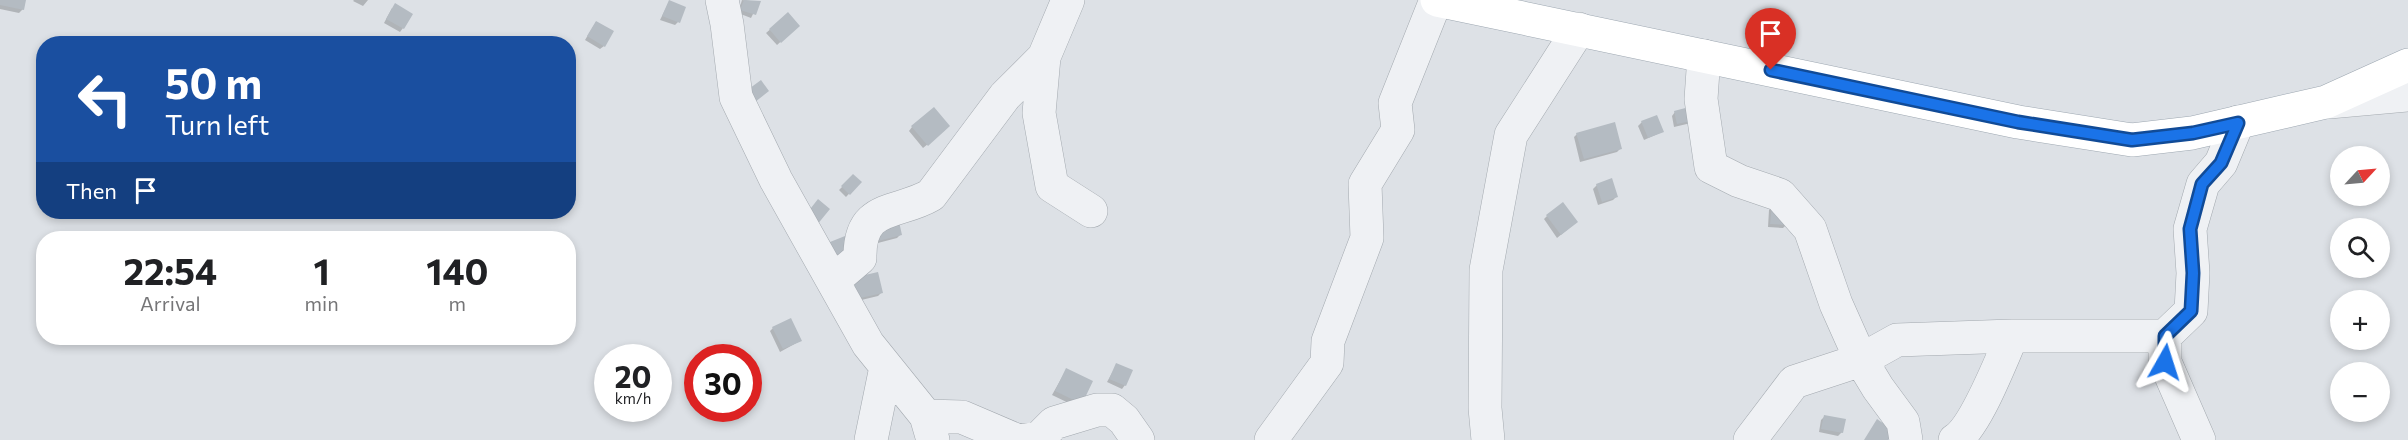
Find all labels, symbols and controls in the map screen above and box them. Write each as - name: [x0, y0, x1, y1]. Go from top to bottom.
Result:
- pin: [1745, 8, 1796, 70]
- icon: arrive: [1754, 17, 1787, 50]
- text: 50 m: [165, 56, 262, 108]
- icon: left: [66, 60, 144, 138]
- text: Turn left: [165, 108, 269, 141]
- north arrow: [2330, 146, 2390, 206]
- map controls: [2330, 146, 2390, 422]
- icon: arrive: [129, 174, 162, 207]
- text: Then: [66, 177, 117, 204]
- button: search: [2330, 218, 2390, 278]
- text: 22:54: [124, 248, 217, 292]
- text: 1: [313, 248, 330, 292]
- text: 140: [426, 248, 488, 292]
- button: +: [2330, 290, 2390, 350]
- text: Arrival: [140, 291, 201, 315]
- text: min: [305, 291, 339, 315]
- text: m: [449, 291, 466, 315]
- position arrow: [2133, 330, 2197, 394]
- speed limit sign: 30: [684, 344, 762, 422]
- text: 20: [615, 357, 651, 394]
- button: −: [2330, 362, 2390, 422]
- text: km/h: [615, 389, 651, 407]

